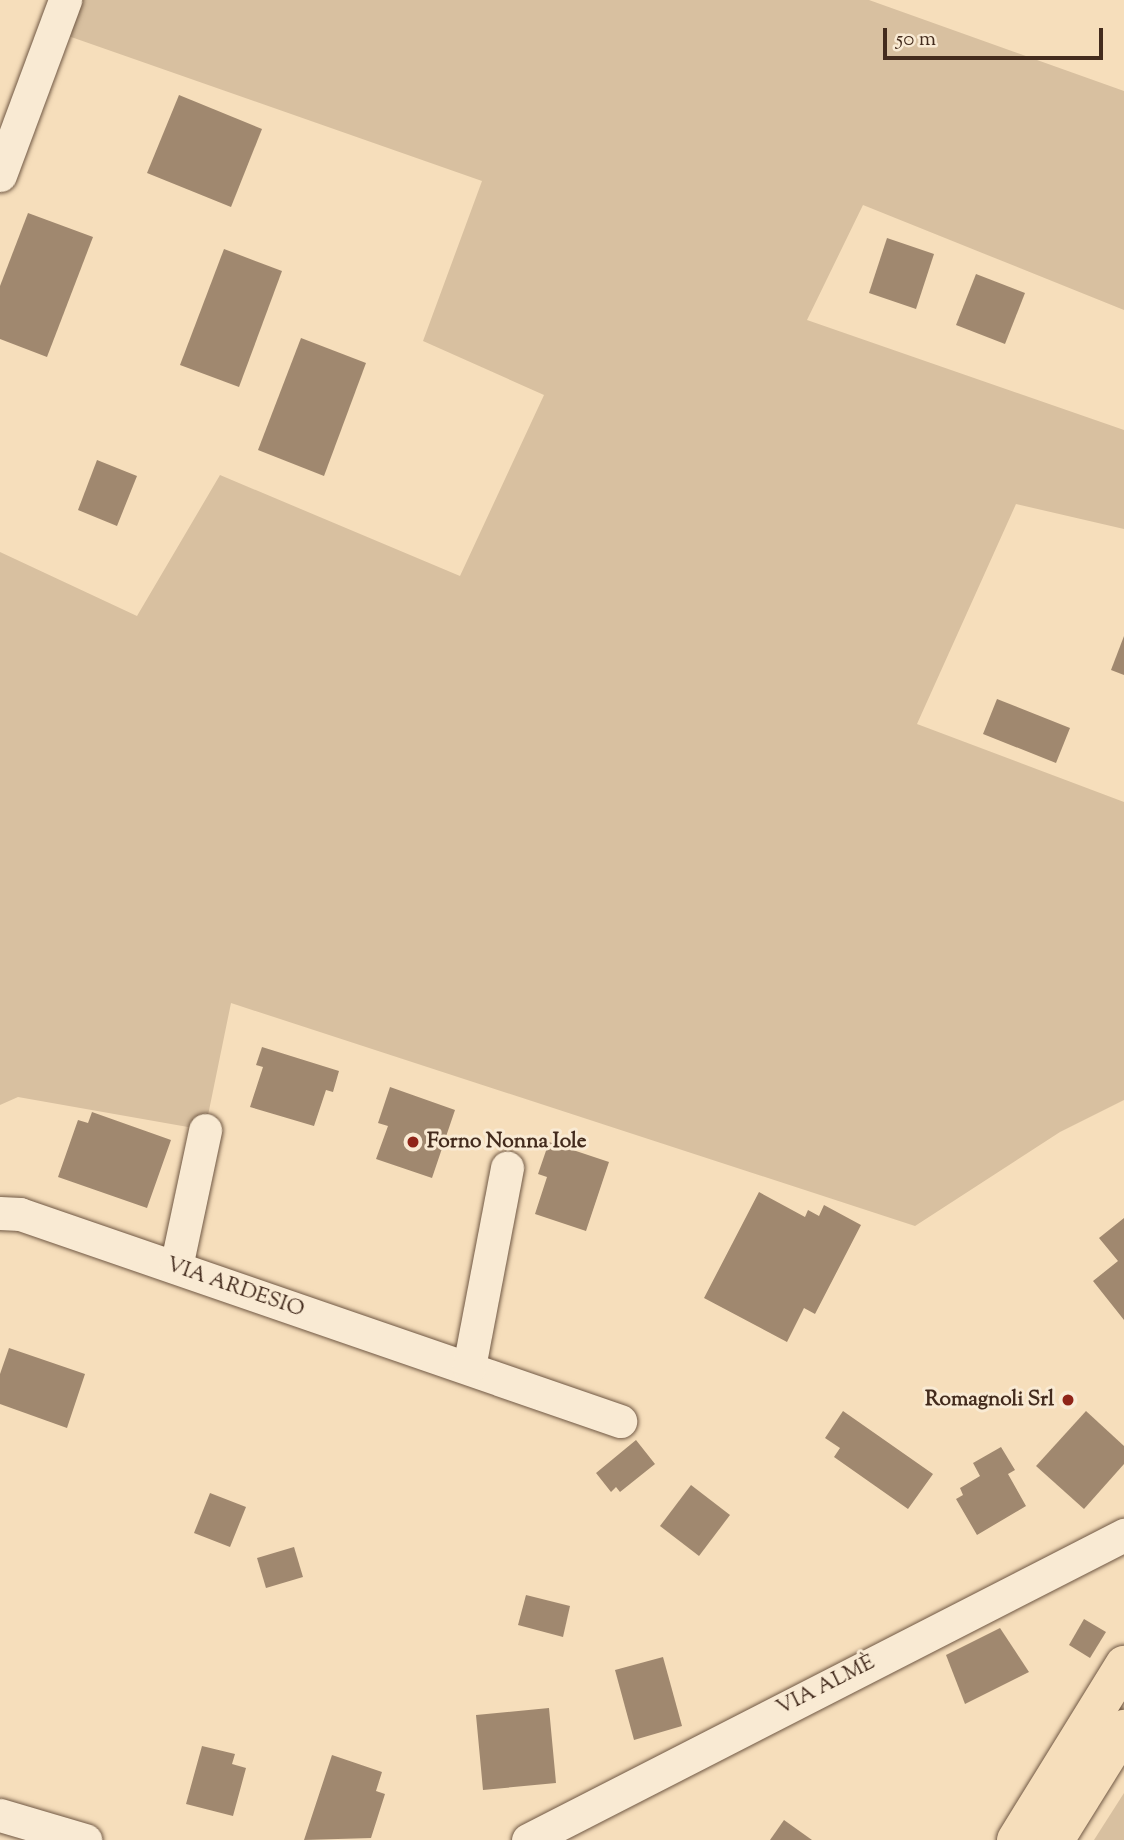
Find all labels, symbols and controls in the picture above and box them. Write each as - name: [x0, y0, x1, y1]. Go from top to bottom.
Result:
- scale bar: [886, 14, 1106, 58]
- text: 50 m: [896, 25, 936, 55]
- place label: Forno Nonna Iole: [427, 1129, 586, 1155]
- marker: Forno Nonna Iole: [405, 1134, 421, 1150]
- street label: VIA ARDESIO: [163, 1253, 307, 1323]
- place label: Romagnoli Srl: [925, 1387, 1054, 1413]
- marker: Romagnoli Srl: [1060, 1392, 1076, 1408]
- street label: VIA ALMÈ: [773, 1650, 879, 1722]

